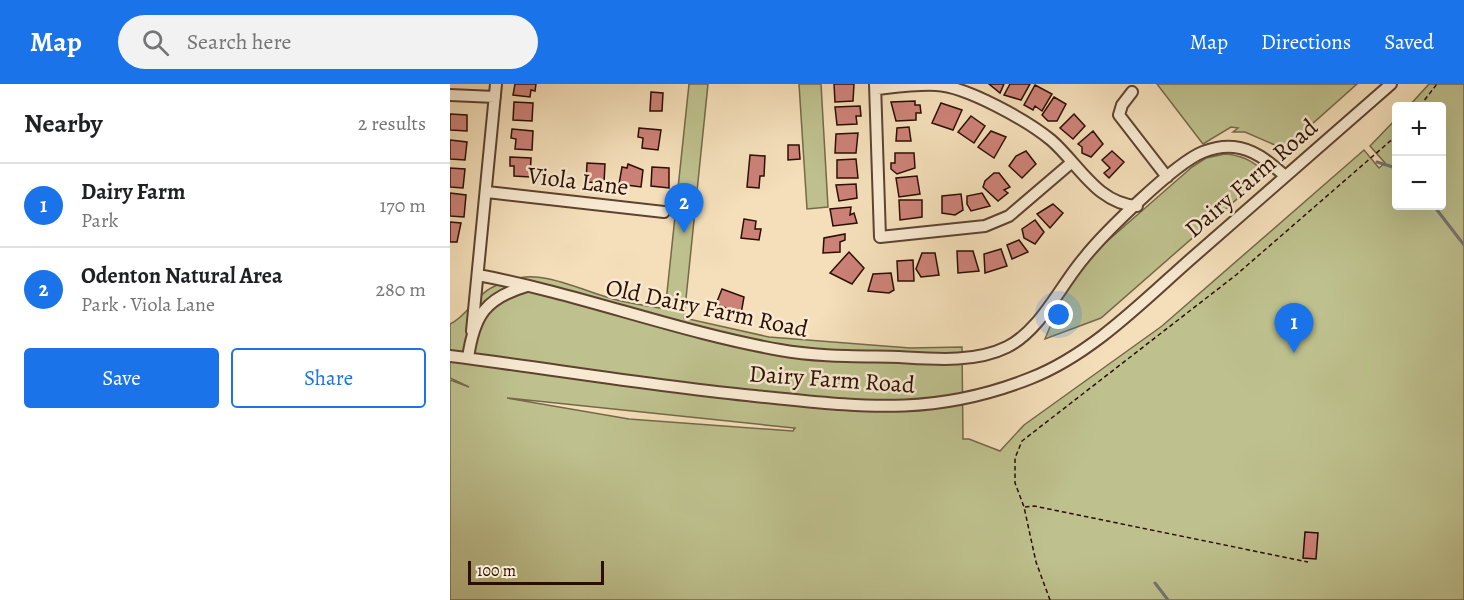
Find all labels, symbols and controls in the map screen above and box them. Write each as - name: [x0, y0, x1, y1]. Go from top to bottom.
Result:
- search box: [118, 15, 538, 69]
- text: Map: [30, 23, 82, 61]
- icon: search: [139, 26, 172, 59]
- text: Search here: [187, 27, 291, 57]
- text: Map: [1190, 28, 1228, 56]
- text: Directions: [1261, 28, 1351, 56]
- text: Saved: [1384, 28, 1434, 56]
- map controls: [1392, 102, 1446, 210]
- button: +: [1392, 102, 1446, 156]
- text: Nearby: [24, 106, 103, 141]
- text: 2 results: [358, 110, 426, 137]
- street label: Dairy Farm Road: [1178, 111, 1324, 245]
- button: −: [1392, 156, 1446, 210]
- street label: Viola Lane: [525, 159, 630, 203]
- text: Dairy Farm: [81, 177, 185, 207]
- pin: 2: [664, 184, 704, 233]
- text: 1: [40, 192, 47, 219]
- text: 170 m: [380, 192, 426, 219]
- text: Park: [81, 207, 119, 234]
- text: Odenton Natural Area: [81, 261, 283, 291]
- street label: Old Dairy Farm Road: [603, 271, 811, 345]
- text: 2: [39, 276, 48, 303]
- text: 280 m: [376, 276, 426, 303]
- text: Park · Viola Lane: [81, 291, 215, 318]
- your location: [1044, 300, 1073, 329]
- pin: 1: [1274, 304, 1314, 353]
- button: Save: [24, 348, 219, 408]
- button: Share: [231, 348, 426, 408]
- street label: Dairy Farm Road: [748, 357, 916, 401]
- scale bar: [468, 558, 604, 586]
- text: 100 m: [477, 560, 516, 582]

